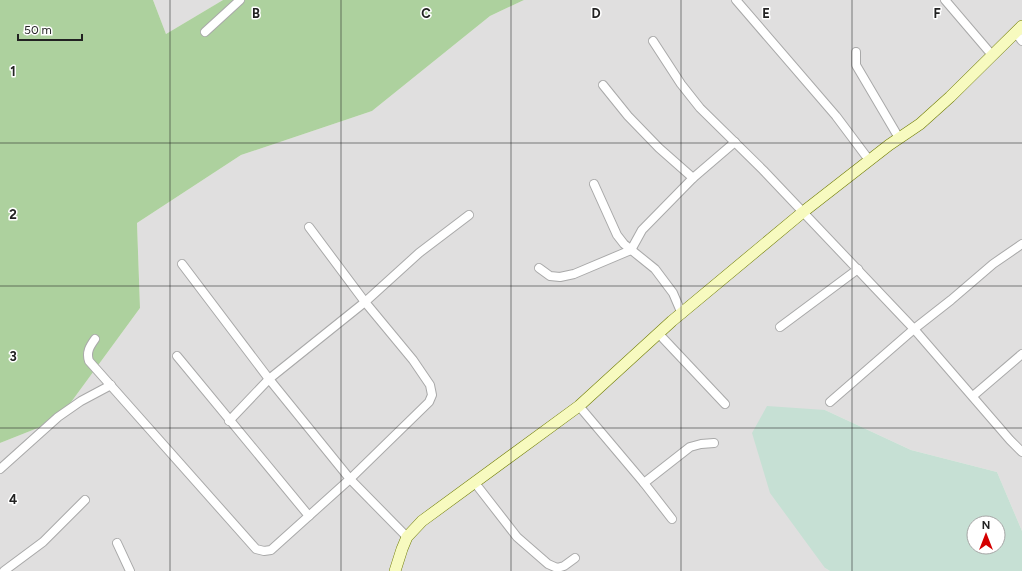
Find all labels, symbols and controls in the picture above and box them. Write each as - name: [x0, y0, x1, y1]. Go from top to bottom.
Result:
- text: B: [252, 6, 260, 21]
- text: C: [421, 6, 431, 21]
- text: D: [591, 6, 601, 21]
- text: E: [762, 6, 770, 21]
- text: F: [933, 6, 941, 21]
- scale bar: [18, 16, 82, 42]
- text: 50 m: [24, 23, 52, 37]
- text: 1: [10, 64, 16, 79]
- text: 2: [9, 207, 17, 222]
- text: 3: [9, 349, 17, 364]
- text: 4: [9, 492, 17, 507]
- north arrow: [966, 515, 1006, 555]
- text: N: [982, 519, 990, 532]

